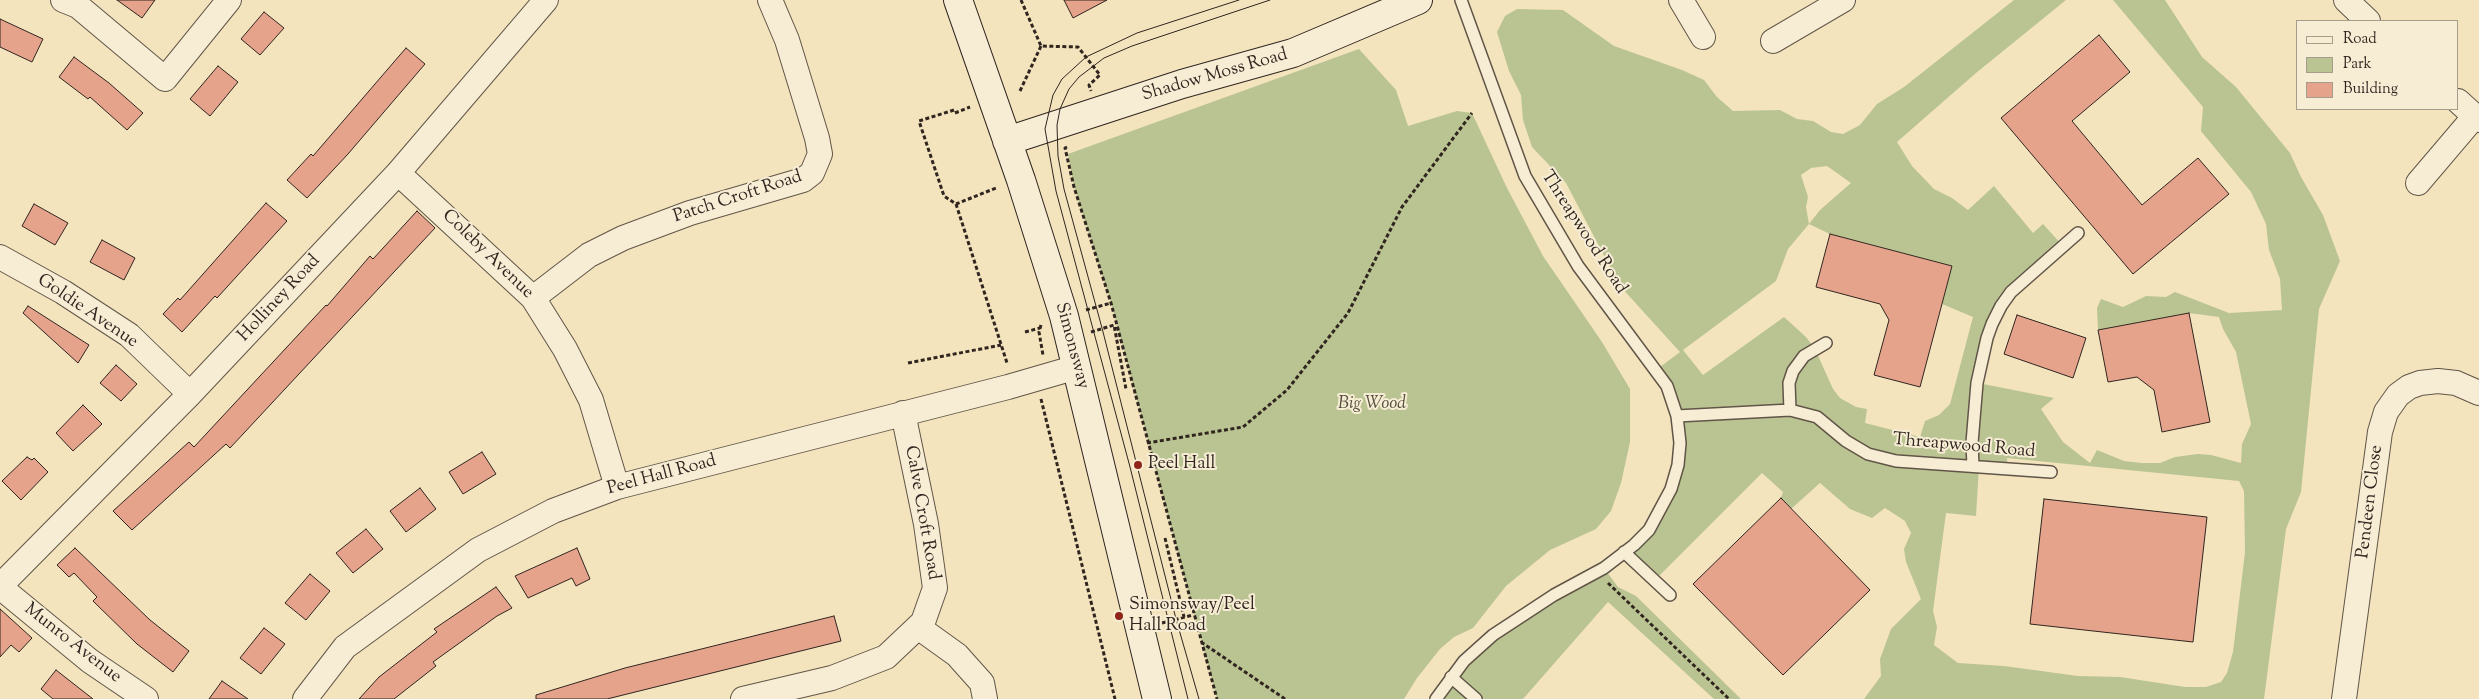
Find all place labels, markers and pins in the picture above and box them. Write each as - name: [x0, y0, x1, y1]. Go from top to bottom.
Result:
- place label: Peel Hall: [1148, 454, 1215, 476]
- marker: Peel Hall: [1132, 459, 1144, 471]
- place label: Simonsway/Peel Hall Road: [1129, 595, 1255, 638]
- marker: Simonsway/Peel Hall Road: [1113, 610, 1125, 622]

